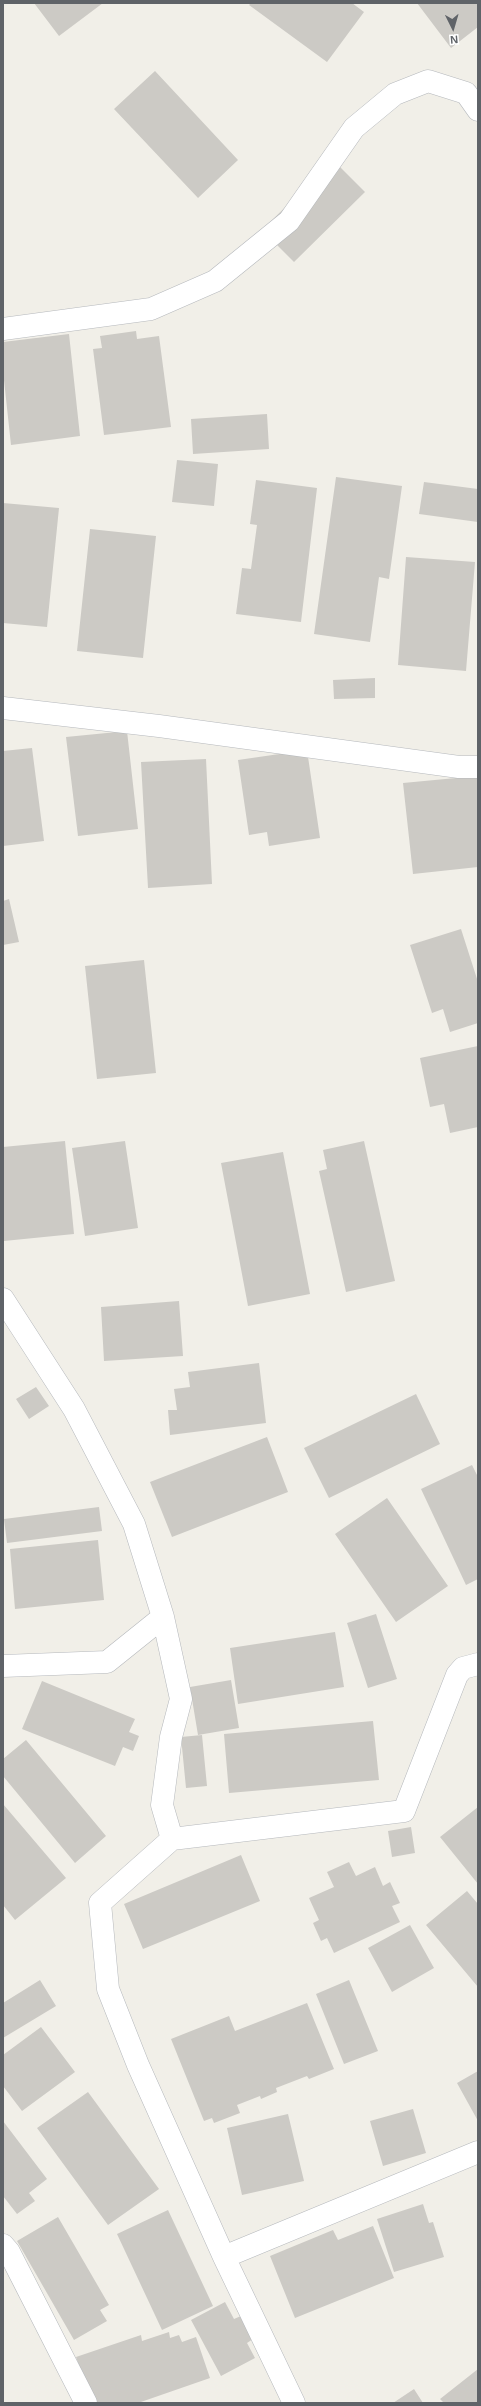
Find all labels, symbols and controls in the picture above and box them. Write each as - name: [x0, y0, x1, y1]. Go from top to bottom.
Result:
- north arrow: [433, 8, 473, 48]
- text: N: [450, 34, 459, 46]

